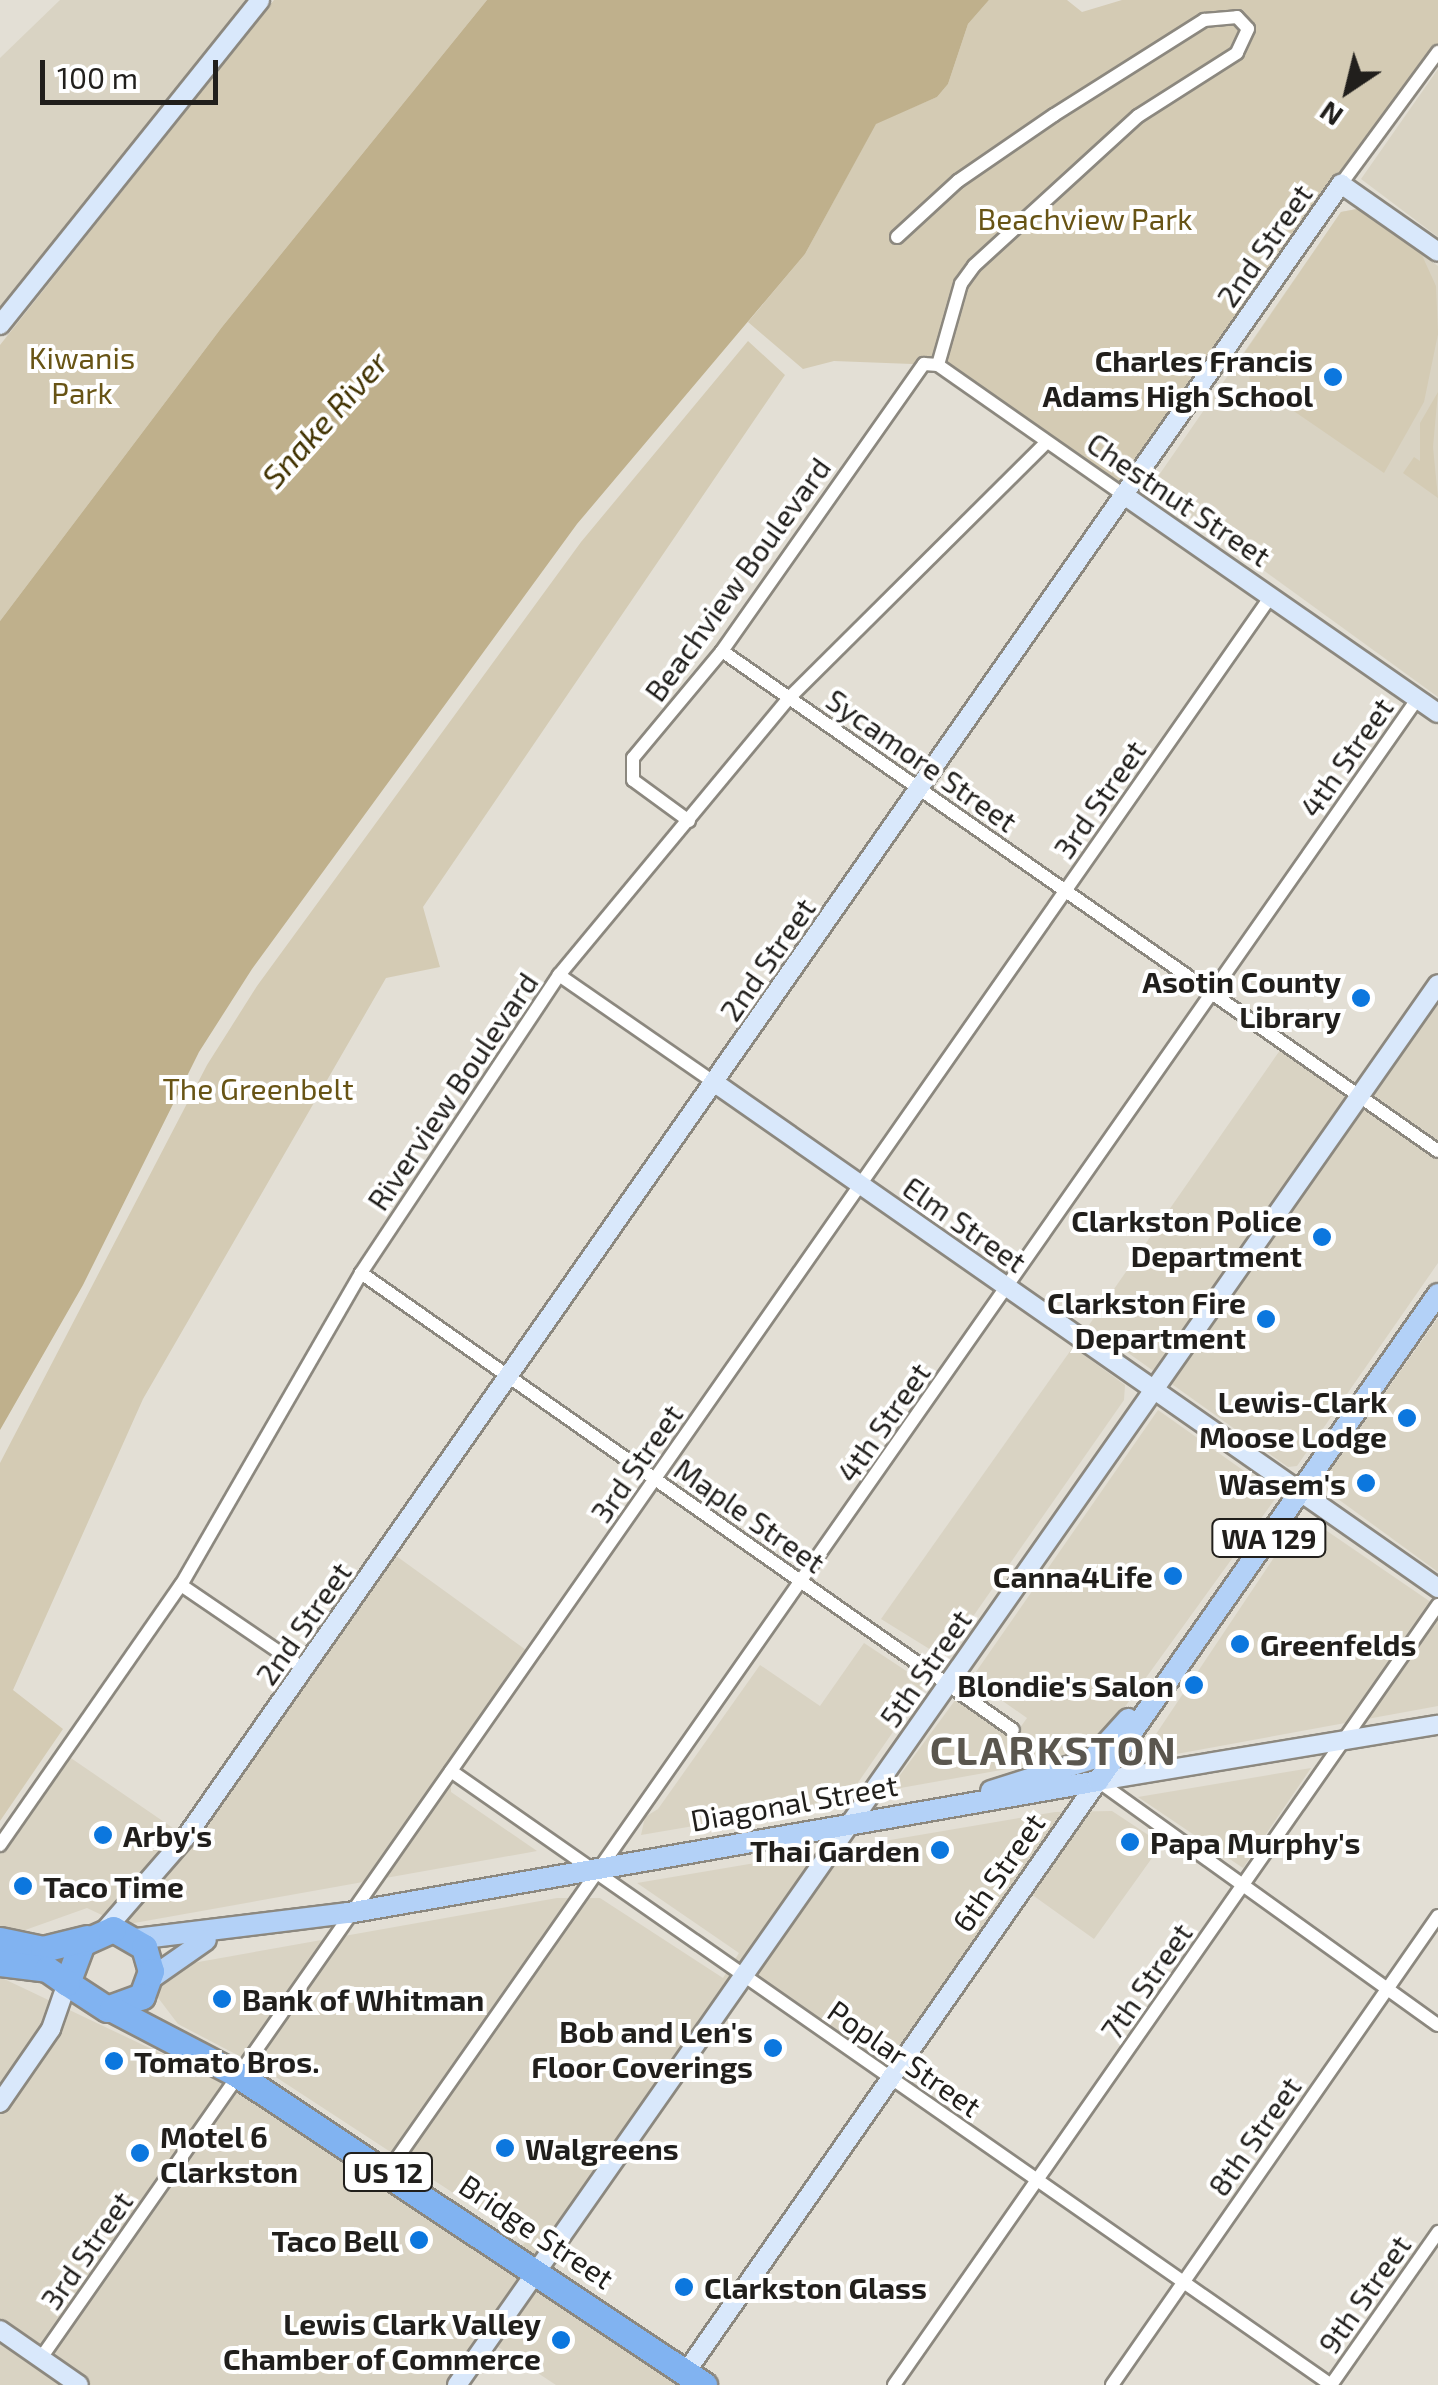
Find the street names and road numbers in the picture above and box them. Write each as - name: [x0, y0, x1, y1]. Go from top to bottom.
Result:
- street label: 2nd Street: [1209, 177, 1319, 313]
- street label: Chestnut Street: [1081, 424, 1277, 574]
- street label: Beachview Boulevard: [636, 450, 838, 708]
- street label: Sycamore Street: [820, 681, 1024, 839]
- street label: 4th Street: [1292, 690, 1400, 824]
- street label: 3rd Street: [1045, 733, 1153, 865]
- street label: 2nd Street: [712, 891, 822, 1027]
- street label: Riverview Boulevard: [359, 965, 545, 1217]
- street label: Elm Street: [896, 1169, 1034, 1279]
- street label: 4th Street: [829, 1355, 937, 1489]
- street label: 3rd Street: [582, 1397, 690, 1529]
- street label: Maple Street: [668, 1450, 832, 1580]
- road number: WA 129: [1209, 1515, 1329, 1561]
- street label: 2nd Street: [248, 1555, 358, 1691]
- street label: 5th Street: [872, 1602, 978, 1734]
- street label: Diagonal Street: [687, 1766, 901, 1838]
- street label: 6th Street: [944, 1806, 1052, 1938]
- street label: 7th Street: [1093, 1916, 1199, 2046]
- street label: Poplar Street: [821, 1992, 989, 2124]
- street label: 8th Street: [1200, 2070, 1308, 2202]
- road number: US 12: [340, 2149, 436, 2195]
- street label: Bridge Street: [453, 2166, 621, 2296]
- street label: 3rd Street: [32, 2184, 140, 2316]
- street label: 9th Street: [1310, 2228, 1418, 2360]

